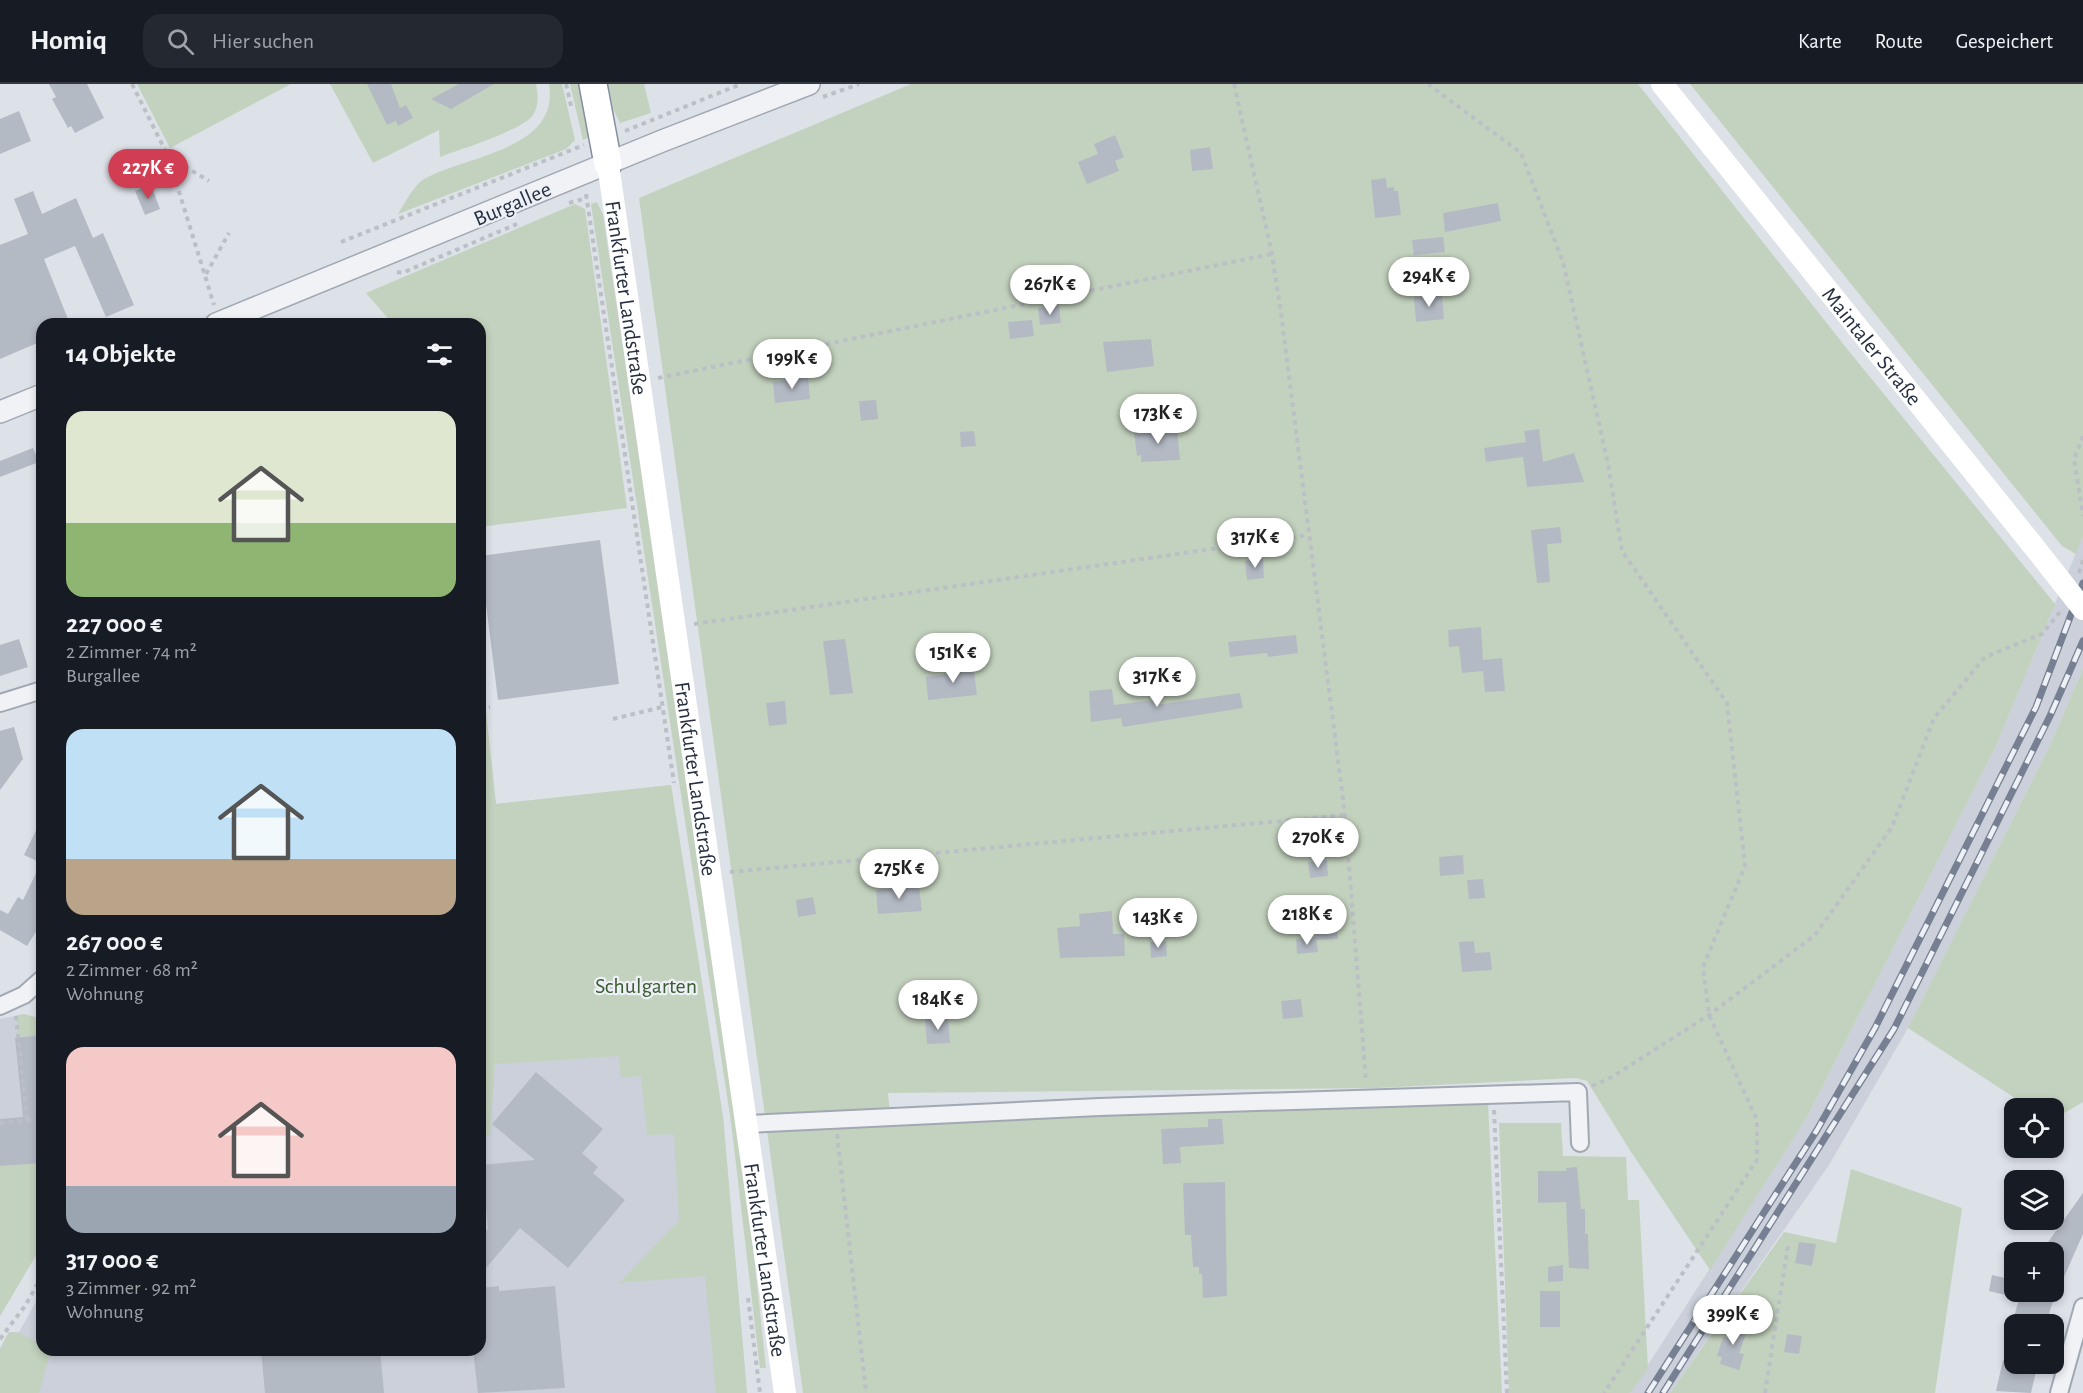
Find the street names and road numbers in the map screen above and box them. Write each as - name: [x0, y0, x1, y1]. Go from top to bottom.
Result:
- street label: Burgallee: [471, 178, 554, 230]
- street label: Frankfurter Landstraße: [601, 199, 651, 396]
- street label: Maintaler Straße: [1818, 283, 1926, 410]
- street label: Frankfurter Landstraße: [671, 680, 720, 877]
- street label: Frankfurter Landstraße: [740, 1161, 790, 1358]

